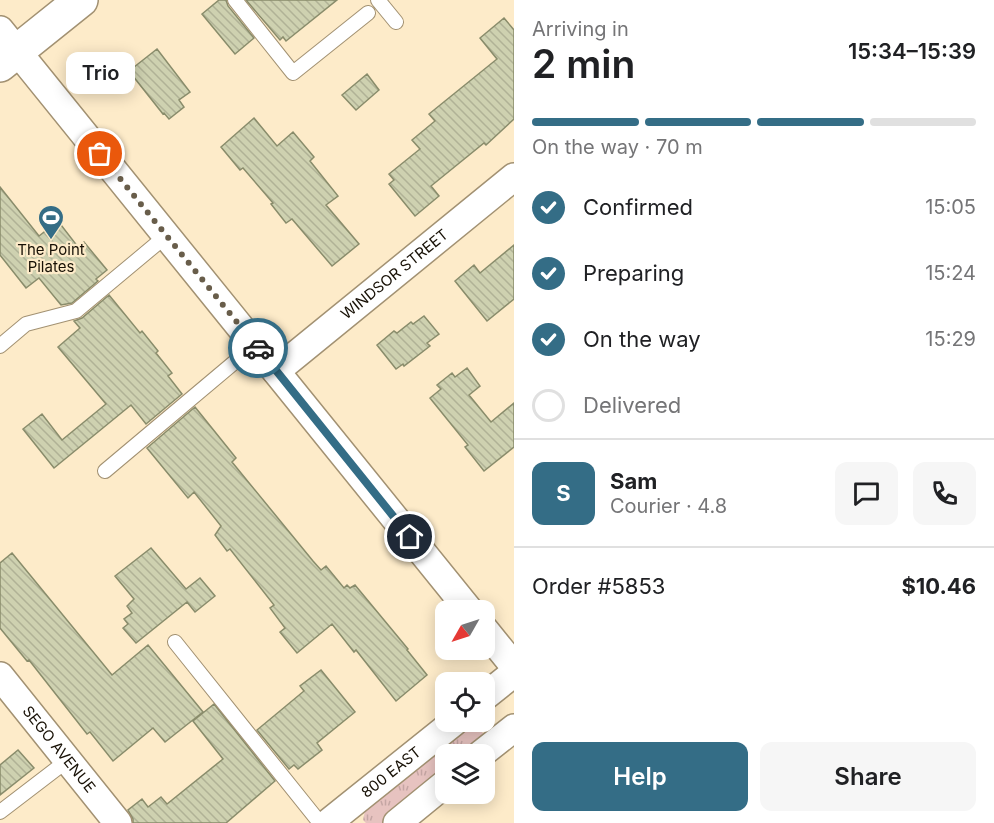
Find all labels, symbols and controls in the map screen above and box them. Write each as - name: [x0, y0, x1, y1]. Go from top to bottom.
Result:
- text: Arriving in: [532, 17, 629, 41]
- text: 15:34–15:39: [848, 38, 976, 64]
- text: 2 min: [532, 40, 635, 87]
- callout: Trio: [66, 52, 134, 94]
- text: Trio: [82, 61, 119, 85]
- pin: [74, 128, 125, 179]
- text: On the way · 70 m: [532, 135, 703, 159]
- icon: bag: [83, 137, 116, 170]
- icon: check: [532, 191, 565, 224]
- text: Confirmed: [583, 194, 693, 220]
- text: 15:05: [925, 195, 976, 219]
- sports icon: The Point Pilates: [36, 203, 66, 241]
- street label: WINDSOR STREET: [337, 225, 452, 323]
- place label: The Point Pilates: [17, 240, 85, 276]
- icon: check: [532, 257, 565, 290]
- text: Preparing: [583, 260, 684, 286]
- text: 15:24: [925, 261, 976, 285]
- courier: [228, 318, 288, 378]
- icon: check: [532, 323, 565, 356]
- text: On the way: [583, 326, 701, 352]
- text: 15:29: [925, 327, 976, 351]
- icon: car: [242, 332, 275, 365]
- text: Delivered: [583, 392, 681, 418]
- button: chat: [835, 462, 898, 525]
- button: phone: [913, 462, 976, 525]
- text: Sam: [610, 468, 657, 494]
- text: S: [556, 480, 571, 506]
- text: Courier · 4.8: [610, 494, 727, 518]
- pin: [384, 511, 435, 562]
- icon: home: [393, 520, 426, 553]
- text: Order #5853: [532, 573, 665, 599]
- text: $10.46: [901, 573, 976, 599]
- north arrow: [435, 600, 495, 660]
- map controls: [435, 600, 495, 804]
- button: locate: [435, 672, 495, 732]
- street label: SEGO AVENUE: [19, 702, 100, 796]
- street label: 800 EAST: [357, 742, 425, 802]
- button: Help: [532, 742, 748, 811]
- button: Share: [760, 742, 976, 811]
- button: layers: [435, 744, 495, 804]

